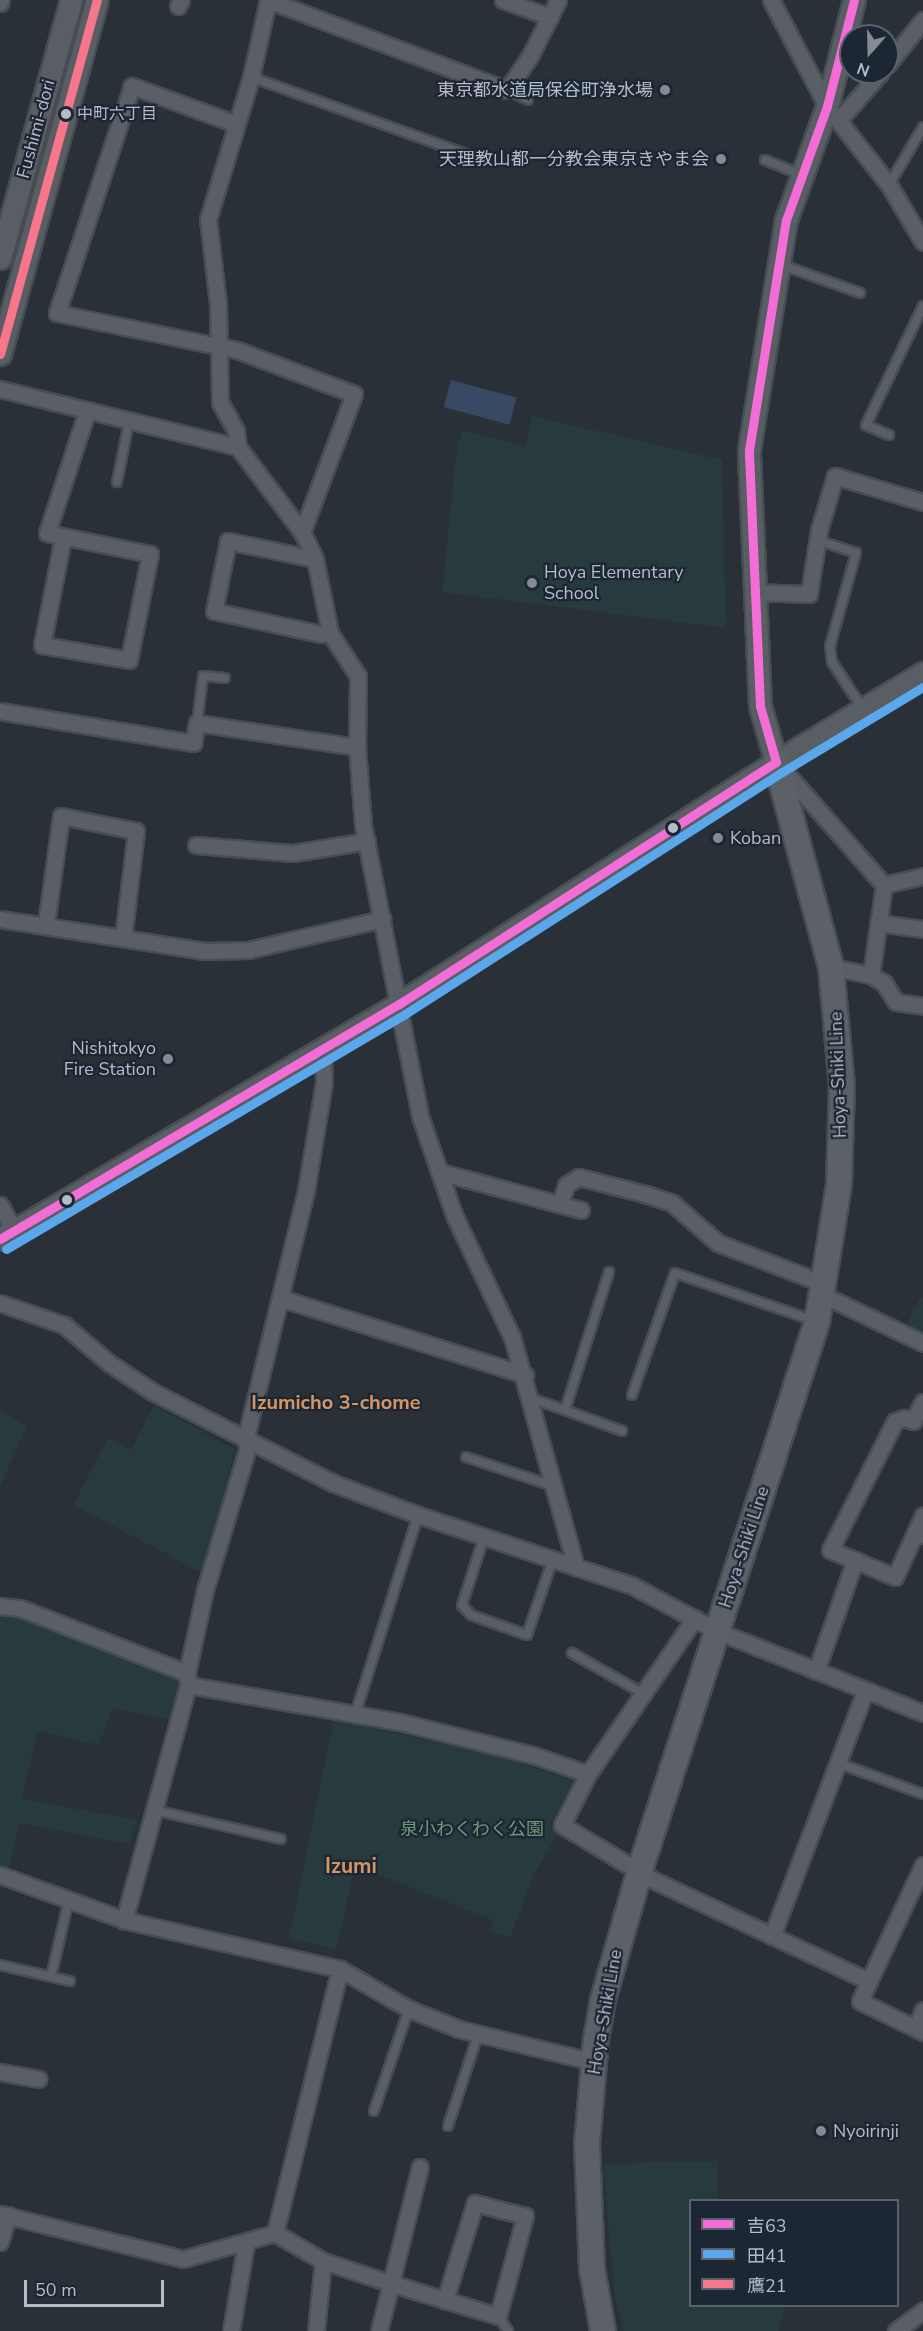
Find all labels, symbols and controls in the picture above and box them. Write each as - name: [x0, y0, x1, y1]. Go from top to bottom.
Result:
- north arrow: [839, 24, 899, 84]
- text: N: [854, 57, 873, 81]
- street label: Fushimi-dori: [12, 77, 60, 181]
- place label: 東京都水道局保谷町浄水場: [437, 79, 653, 101]
- marker: 東京都水道局保谷町浄水場: [658, 83, 672, 97]
- place label: 中町六丁目: [77, 104, 157, 124]
- marker: 中町六丁目: [60, 108, 72, 120]
- place label: 天理教山都一分教会東京きやま会: [439, 148, 709, 170]
- marker: 天理教山都一分教会東京きやま会: [714, 152, 728, 166]
- place label: Hoya Elementary School: [544, 562, 683, 604]
- marker: Hoya Elementary School: [525, 576, 539, 590]
- unlabelled marker: [667, 822, 679, 834]
- place label: Koban: [730, 827, 781, 849]
- marker: Koban: [711, 831, 725, 845]
- street label: Hoya-Shiki Line: [825, 1011, 851, 1139]
- place label: Nishitokyo Fire Station: [64, 1038, 156, 1080]
- marker: Nishitokyo Fire Station: [161, 1052, 175, 1066]
- unlabelled marker: [61, 1194, 73, 1206]
- district label: Izumicho 3-chome: [251, 1390, 421, 1414]
- street label: Hoya-Shiki Line: [714, 1484, 774, 1610]
- park label: 泉小わくわく公園: [400, 1818, 544, 1840]
- district label: Izumi: [325, 1853, 377, 1879]
- street label: Hoya-Shiki Line: [583, 1948, 627, 2076]
- place label: Nyoirinji: [833, 2120, 899, 2142]
- marker: Nyoirinji: [814, 2124, 828, 2138]
- legend: [689, 2199, 899, 2307]
- text: 吉63: [747, 2214, 787, 2238]
- text: 田41: [747, 2244, 787, 2268]
- scale bar: [27, 2268, 166, 2306]
- text: 鷹21: [747, 2274, 787, 2298]
- text: 50 m: [35, 2278, 77, 2302]

